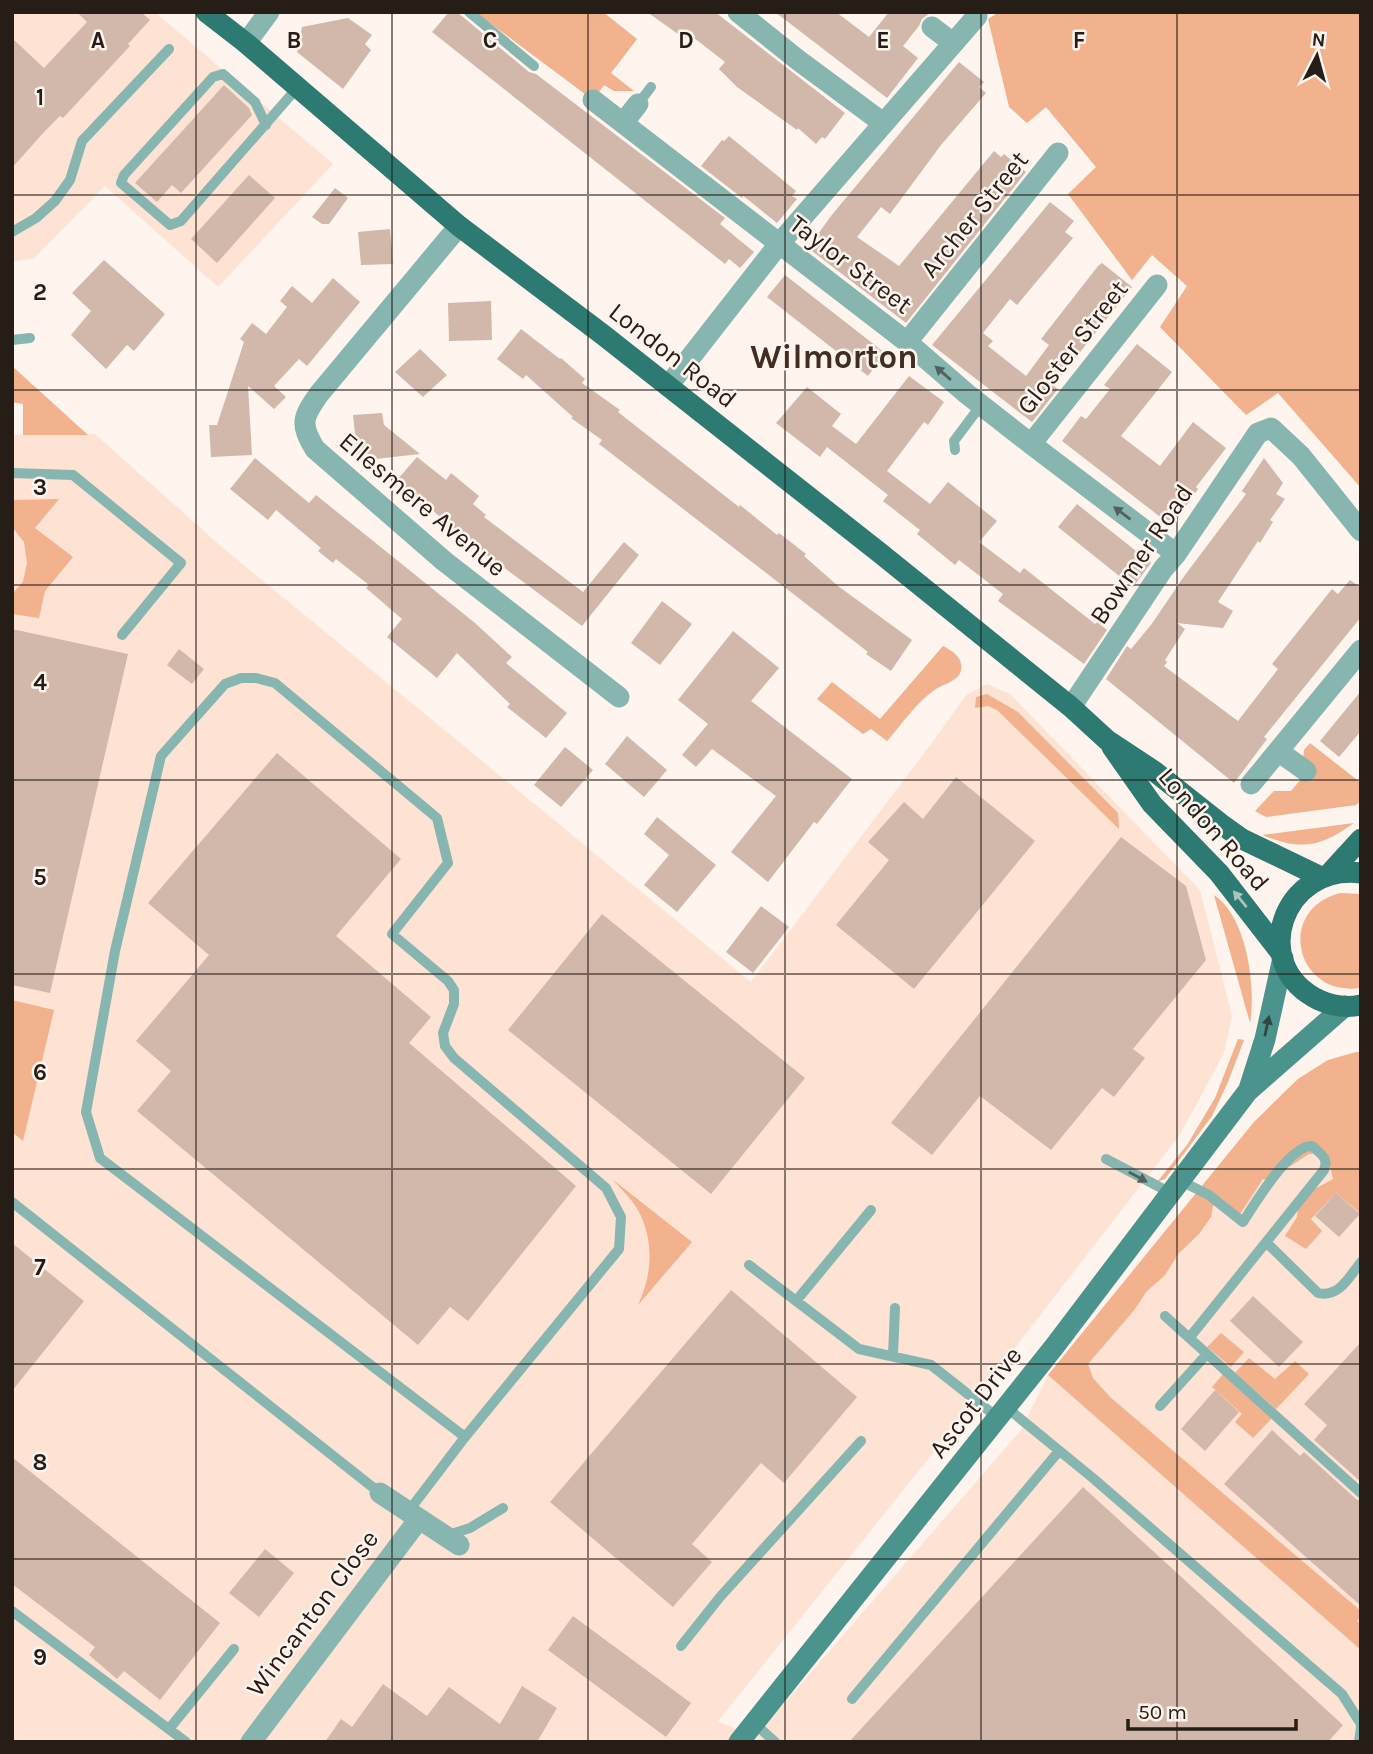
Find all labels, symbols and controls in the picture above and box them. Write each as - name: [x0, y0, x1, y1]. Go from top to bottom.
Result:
- north arrow: [1282, 21, 1352, 91]
- text: A: [91, 27, 105, 54]
- text: B: [287, 27, 301, 54]
- text: C: [483, 27, 497, 54]
- text: D: [678, 27, 694, 54]
- text: E: [876, 27, 890, 54]
- text: F: [1073, 27, 1085, 54]
- text: N: [1311, 28, 1327, 52]
- text: 1: [36, 84, 44, 111]
- street label: Archer Street: [914, 145, 1035, 284]
- street label: Taylor Street: [783, 208, 918, 321]
- street label: Gloster Street: [1010, 274, 1135, 421]
- text: 2: [33, 279, 47, 306]
- street label: London Road: [603, 296, 743, 415]
- district label: Wilmorton: [750, 338, 918, 376]
- one-way arrow: [934, 365, 952, 381]
- street label: Ellesmere Avenue: [333, 426, 512, 583]
- text: 3: [33, 474, 47, 501]
- street label: Bowmer Road: [1083, 478, 1200, 630]
- one-way arrow: [1113, 506, 1131, 520]
- text: 4: [33, 669, 47, 696]
- street label: London Road: [1152, 761, 1276, 897]
- text: 5: [33, 864, 47, 891]
- one-way arrow: [1233, 890, 1248, 907]
- one-way arrow: [1262, 1015, 1273, 1037]
- text: 6: [33, 1059, 47, 1086]
- one-way arrow: [1128, 1171, 1148, 1183]
- text: 7: [34, 1254, 46, 1281]
- street label: Ascot Drive: [922, 1340, 1029, 1464]
- text: 8: [33, 1449, 47, 1476]
- street label: Wincanton Close: [240, 1524, 385, 1703]
- text: 9: [33, 1644, 47, 1671]
- scale bar: [1128, 1688, 1296, 1732]
- text: 50 m: [1138, 1700, 1187, 1724]

